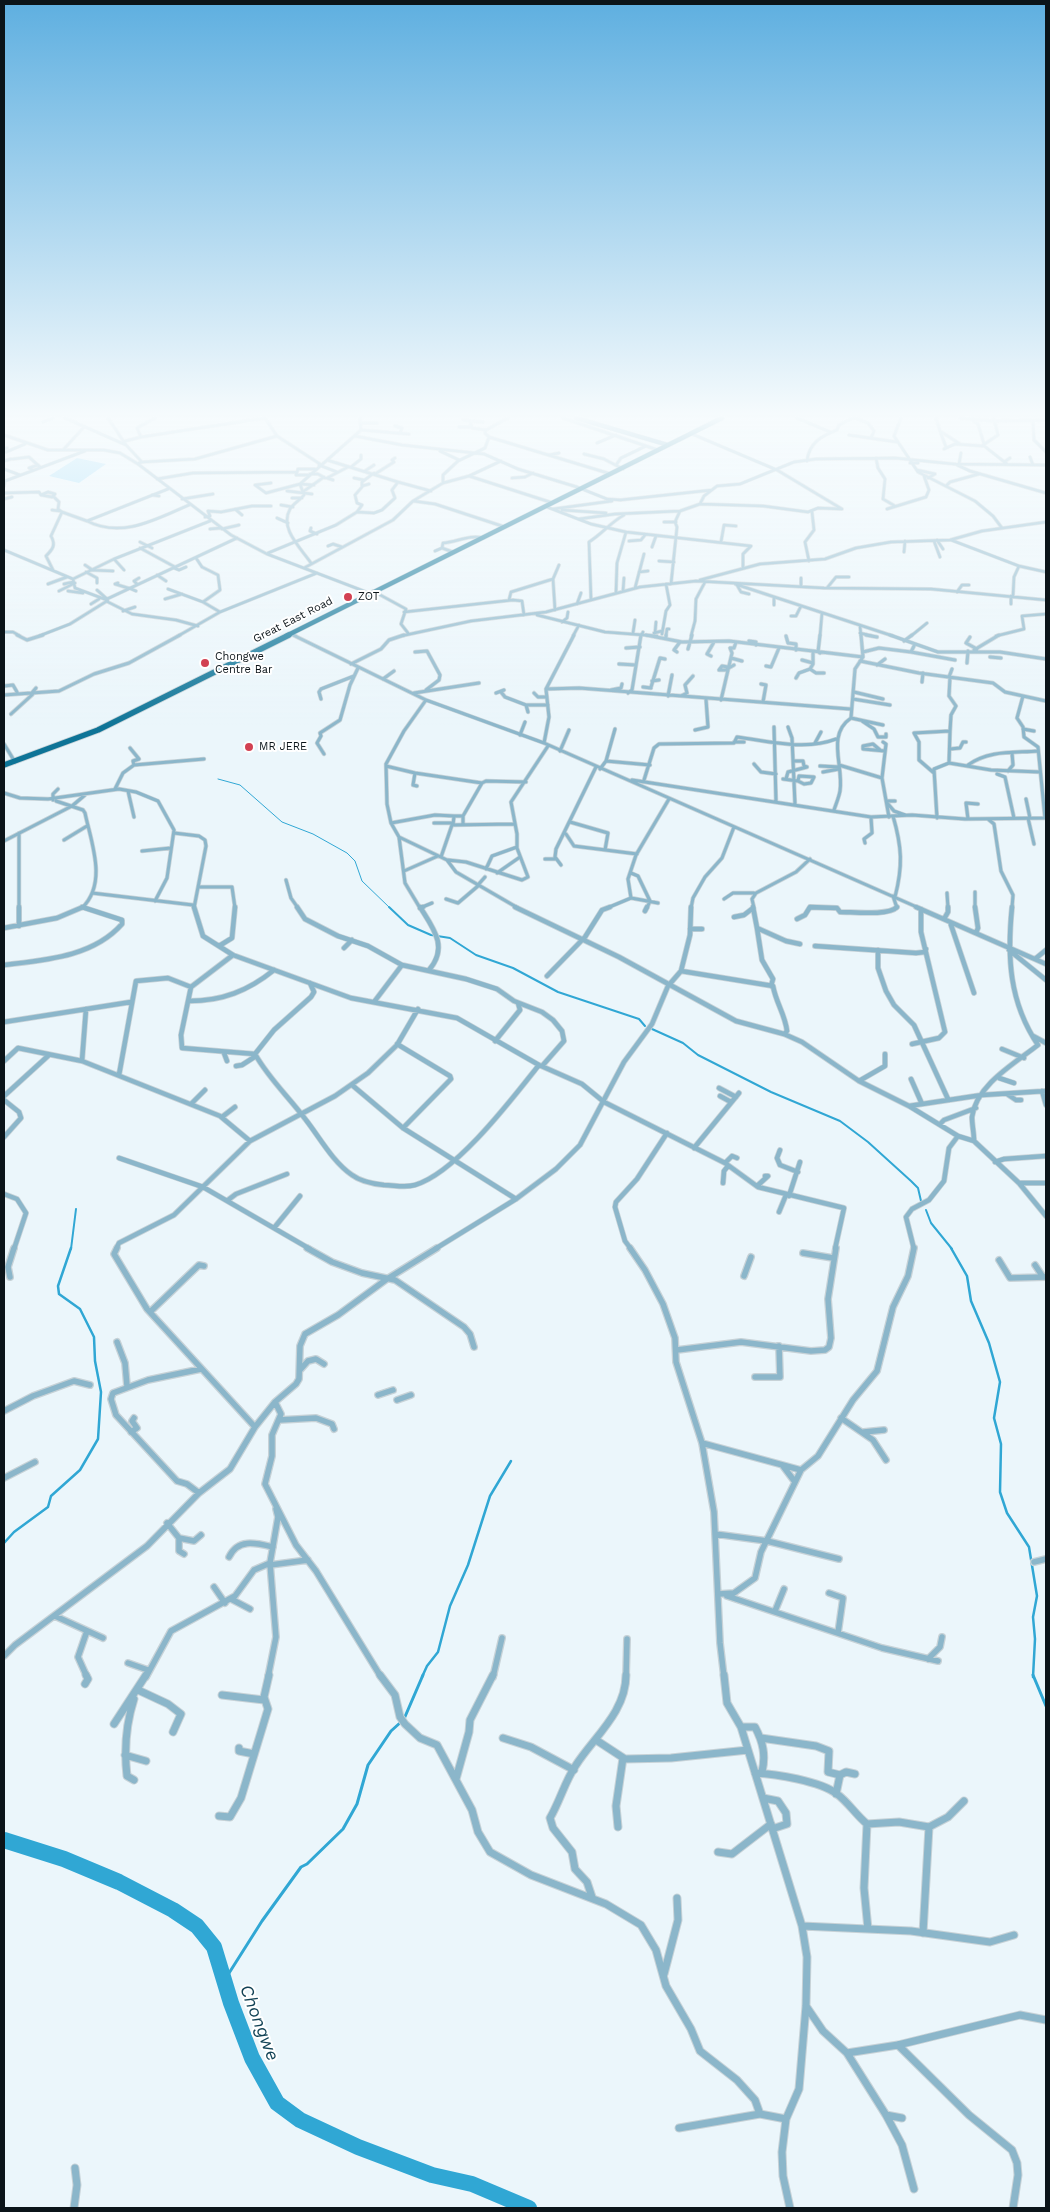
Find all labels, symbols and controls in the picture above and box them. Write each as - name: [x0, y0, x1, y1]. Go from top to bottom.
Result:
- place label: ZOT: [358, 590, 379, 604]
- marker: ZOT: [342, 591, 354, 603]
- street label: Great East Road: [251, 594, 335, 646]
- place label: Chongwe Centre Bar: [215, 650, 273, 676]
- marker: Chongwe Centre Bar: [199, 657, 211, 669]
- place label: MR JERE: [259, 740, 307, 754]
- marker: MR JERE: [243, 741, 255, 753]
- water label: Chongwe: [235, 1982, 283, 2064]

